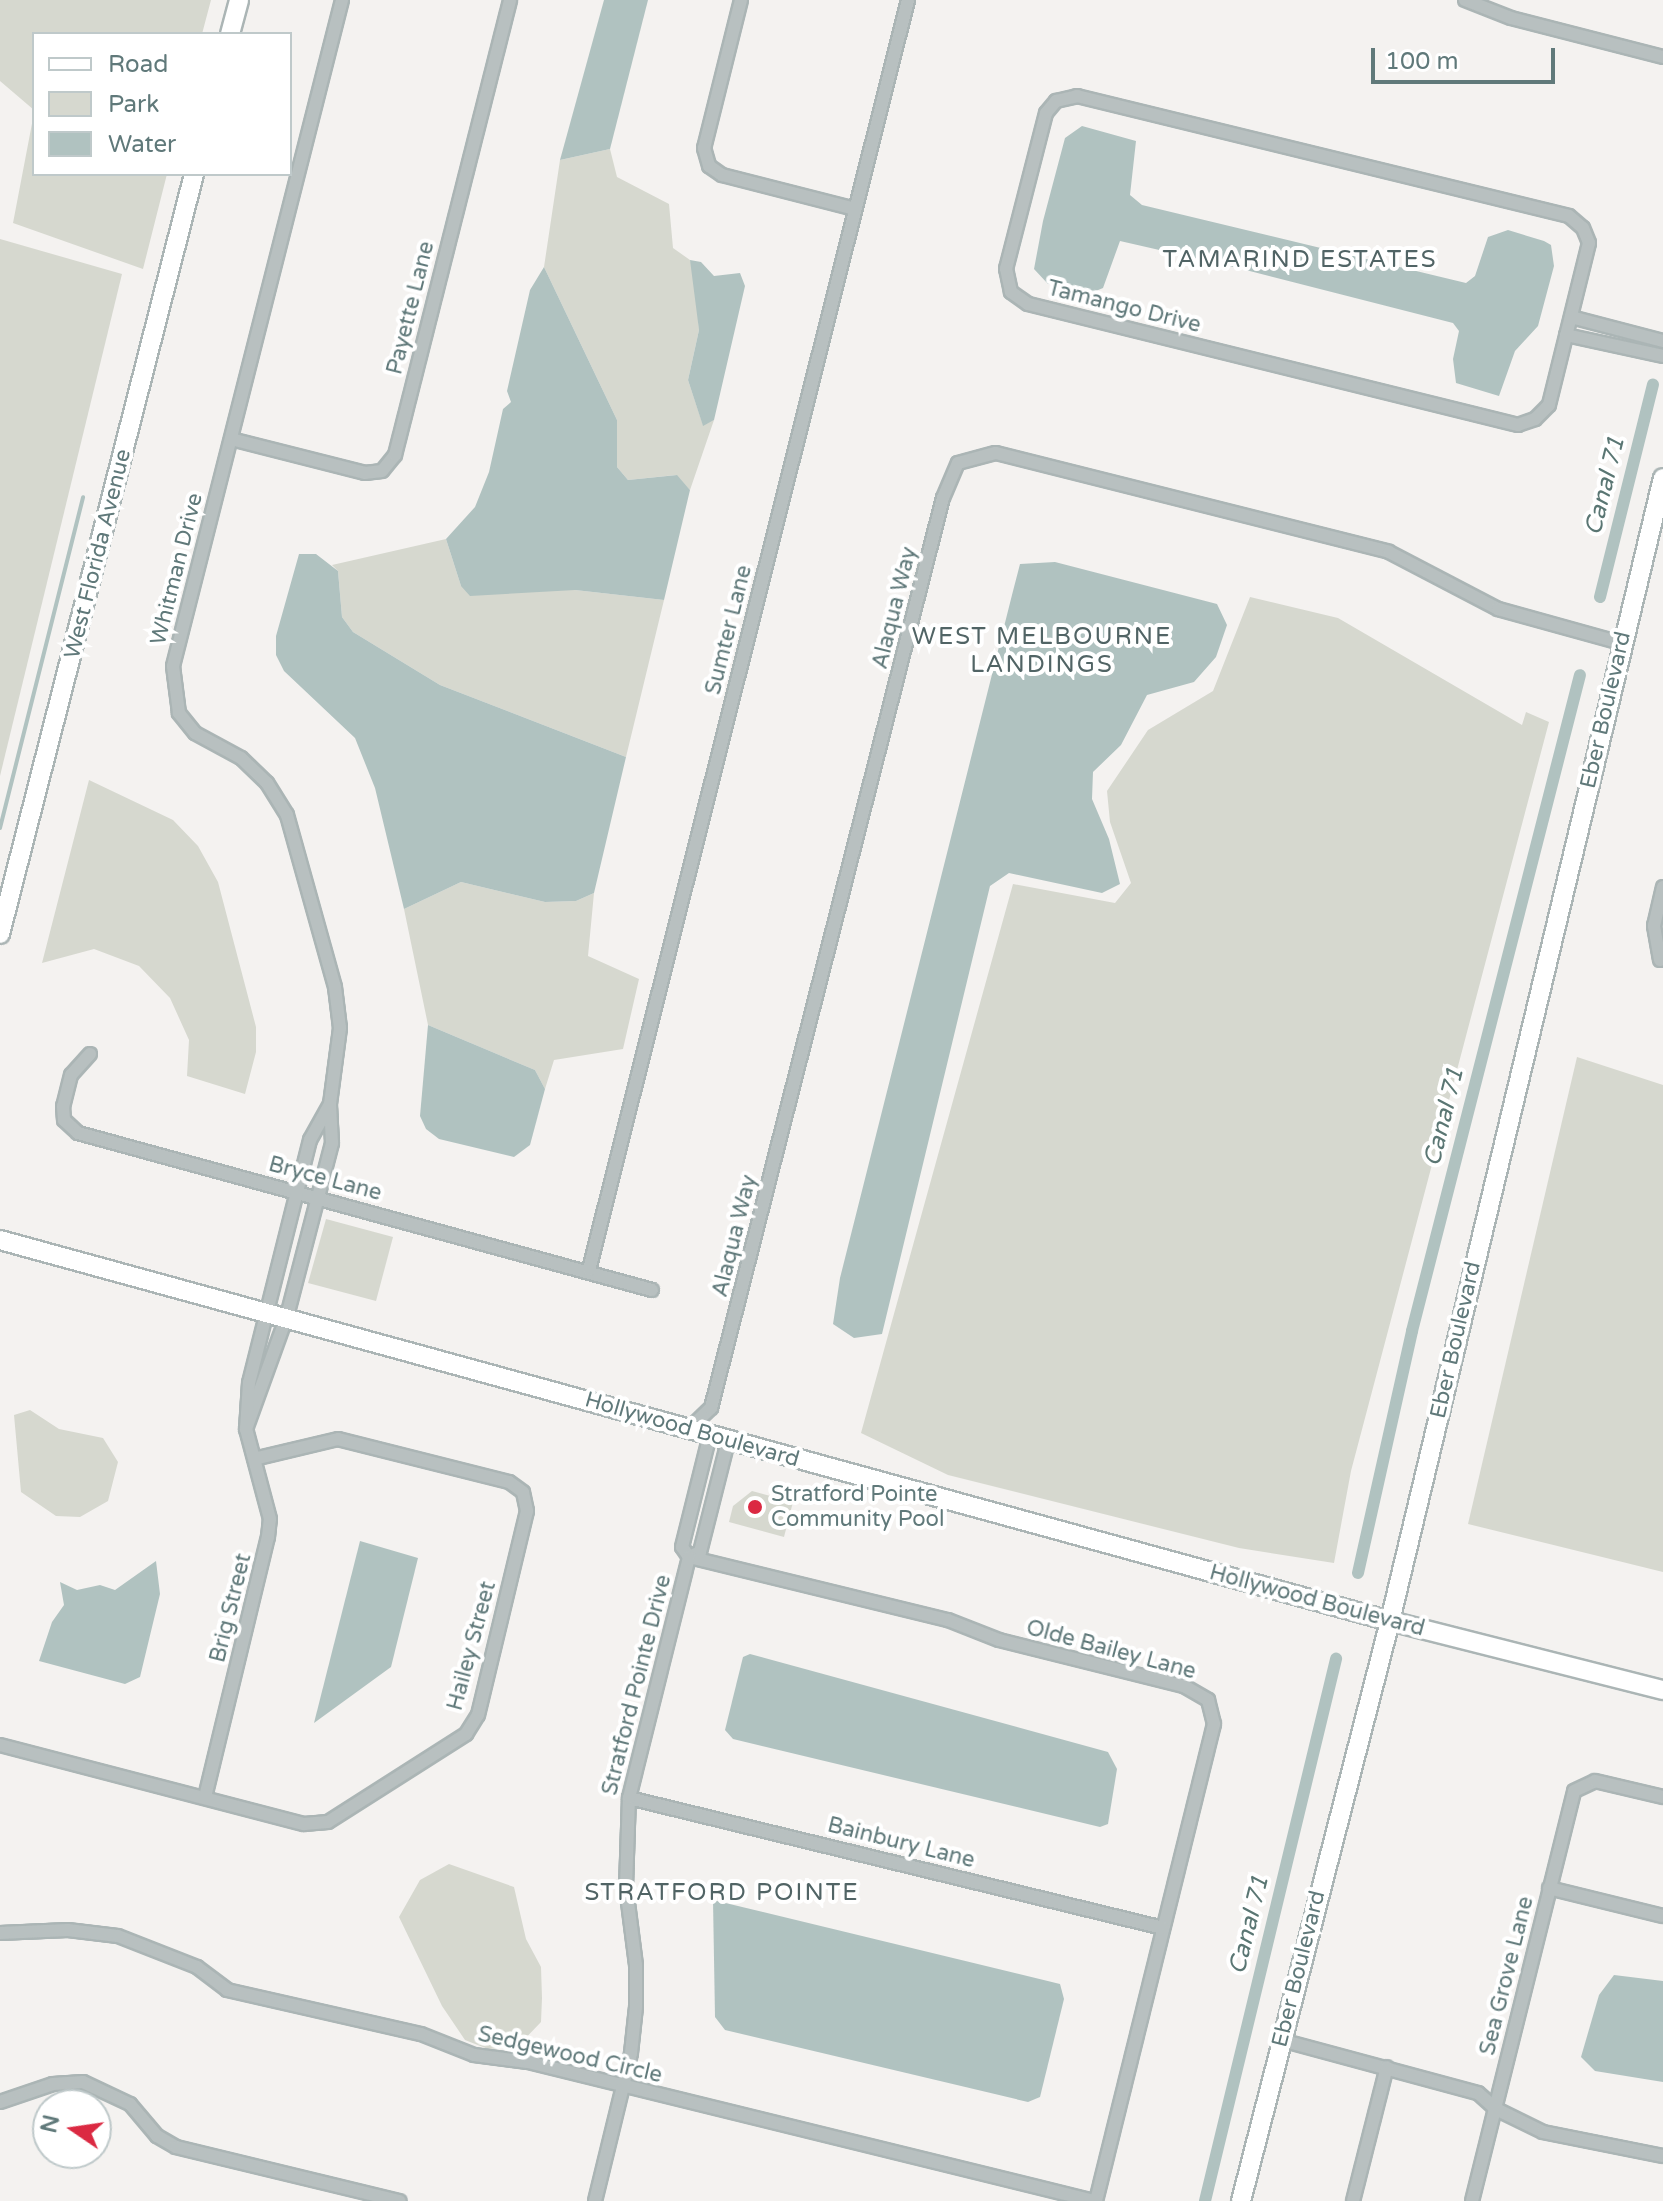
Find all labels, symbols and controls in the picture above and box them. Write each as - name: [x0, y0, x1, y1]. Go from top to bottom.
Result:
- legend: [32, 32, 292, 176]
- scale bar: [1375, 32, 1559, 82]
- text: 100 m: [1385, 47, 1459, 76]
- text: Road: [108, 50, 168, 79]
- text: Park: [108, 90, 159, 119]
- text: Water: [108, 130, 176, 159]
- street label: Payette Lane: [382, 239, 440, 377]
- district label: TAMARIND ESTATES: [1162, 246, 1438, 274]
- street label: Tamango Drive: [1045, 275, 1203, 339]
- water label: Canal 71: [1579, 434, 1631, 538]
- street label: West Florida Avenue: [59, 447, 137, 661]
- street label: Whitman Drive: [145, 490, 209, 648]
- street label: Alaqua Way: [867, 544, 923, 672]
- street label: Sumter Lane: [700, 563, 758, 697]
- district label: WEST MELBOURNE LANDINGS: [912, 623, 1172, 679]
- street label: Eber Boulevard: [1575, 629, 1637, 791]
- water label: Canal 71: [1418, 1065, 1470, 1169]
- street label: Bryce Lane: [266, 1151, 384, 1207]
- street label: Alaqua Way: [707, 1172, 763, 1300]
- street label: Eber Boulevard: [1425, 1259, 1487, 1421]
- street label: Hollywood Boulevard: [582, 1387, 802, 1473]
- place label: Stratford Pointe Community Pool: [771, 1481, 944, 1532]
- marker: Stratford Pointe Community Pool: [746, 1498, 764, 1516]
- street label: Brig Street: [205, 1551, 257, 1665]
- street label: Hollywood Boulevard: [1207, 1560, 1427, 1642]
- street label: Stratford Pointe Drive: [597, 1572, 677, 1798]
- street label: Hailey Street: [442, 1579, 502, 1713]
- street label: Olde Bailey Lane: [1023, 1615, 1199, 1685]
- street label: Bainbury Lane: [825, 1812, 977, 1874]
- water label: Canal 71: [1223, 1873, 1275, 1977]
- district label: STRATFORD POINTE: [584, 1879, 860, 1907]
- street label: Eber Boulevard: [1267, 1888, 1331, 2050]
- street label: Sea Grove Lane: [1475, 1894, 1539, 2058]
- street label: Sedgewood Circle: [475, 2021, 665, 2089]
- north arrow: [32, 2089, 112, 2169]
- text: N: [36, 2113, 65, 2136]

